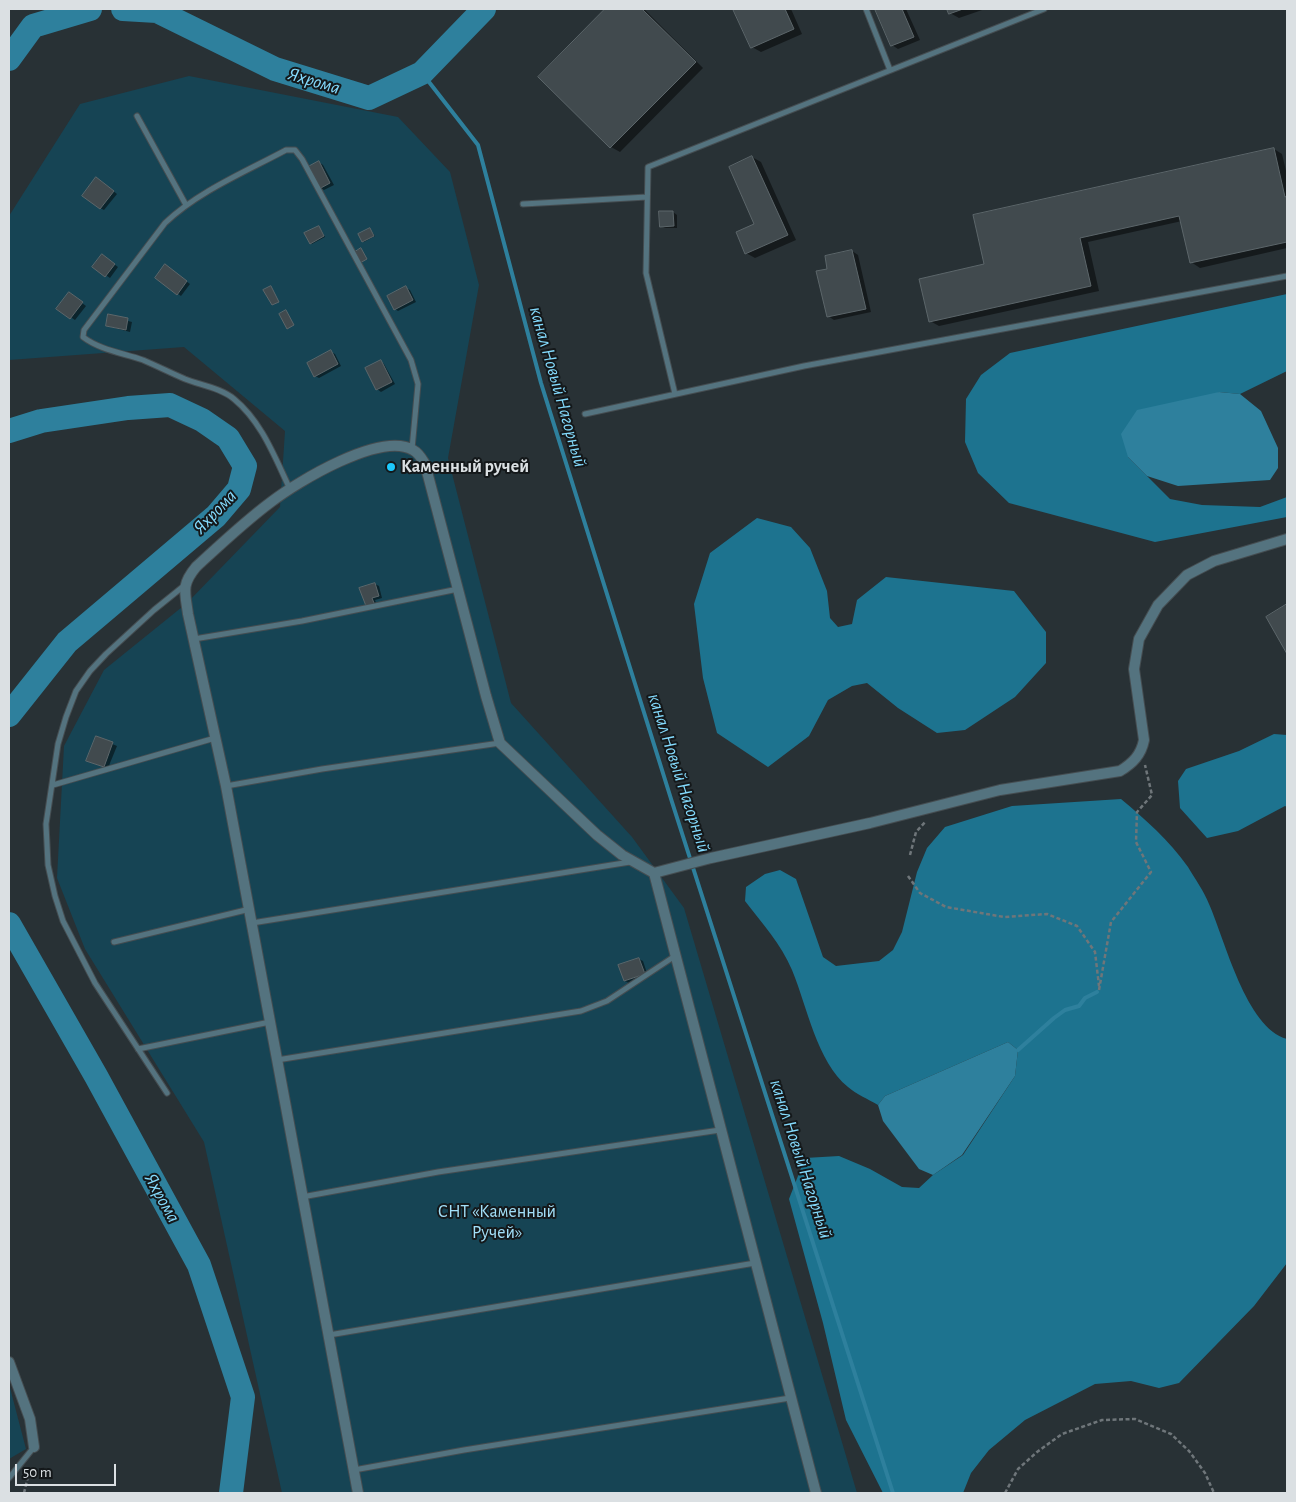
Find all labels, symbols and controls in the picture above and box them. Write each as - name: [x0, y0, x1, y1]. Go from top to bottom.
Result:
- water label: Яхрома: [285, 62, 343, 100]
- water label: канал Новый Нагорный: [524, 304, 592, 470]
- place label: Каменный ручей: [401, 456, 529, 478]
- marker: Каменный ручей: [385, 461, 397, 473]
- water label: Яхрома: [188, 485, 242, 539]
- water label: канал Новый Нагорный: [643, 691, 715, 855]
- water label: канал Новый Нагорный: [765, 1077, 837, 1241]
- water label: Яхрома: [139, 1169, 185, 1227]
- park label: СНТ «Каменный Ручей»: [438, 1201, 556, 1244]
- scale bar: [18, 1454, 119, 1486]
- text: 50 m: [23, 1465, 52, 1480]

